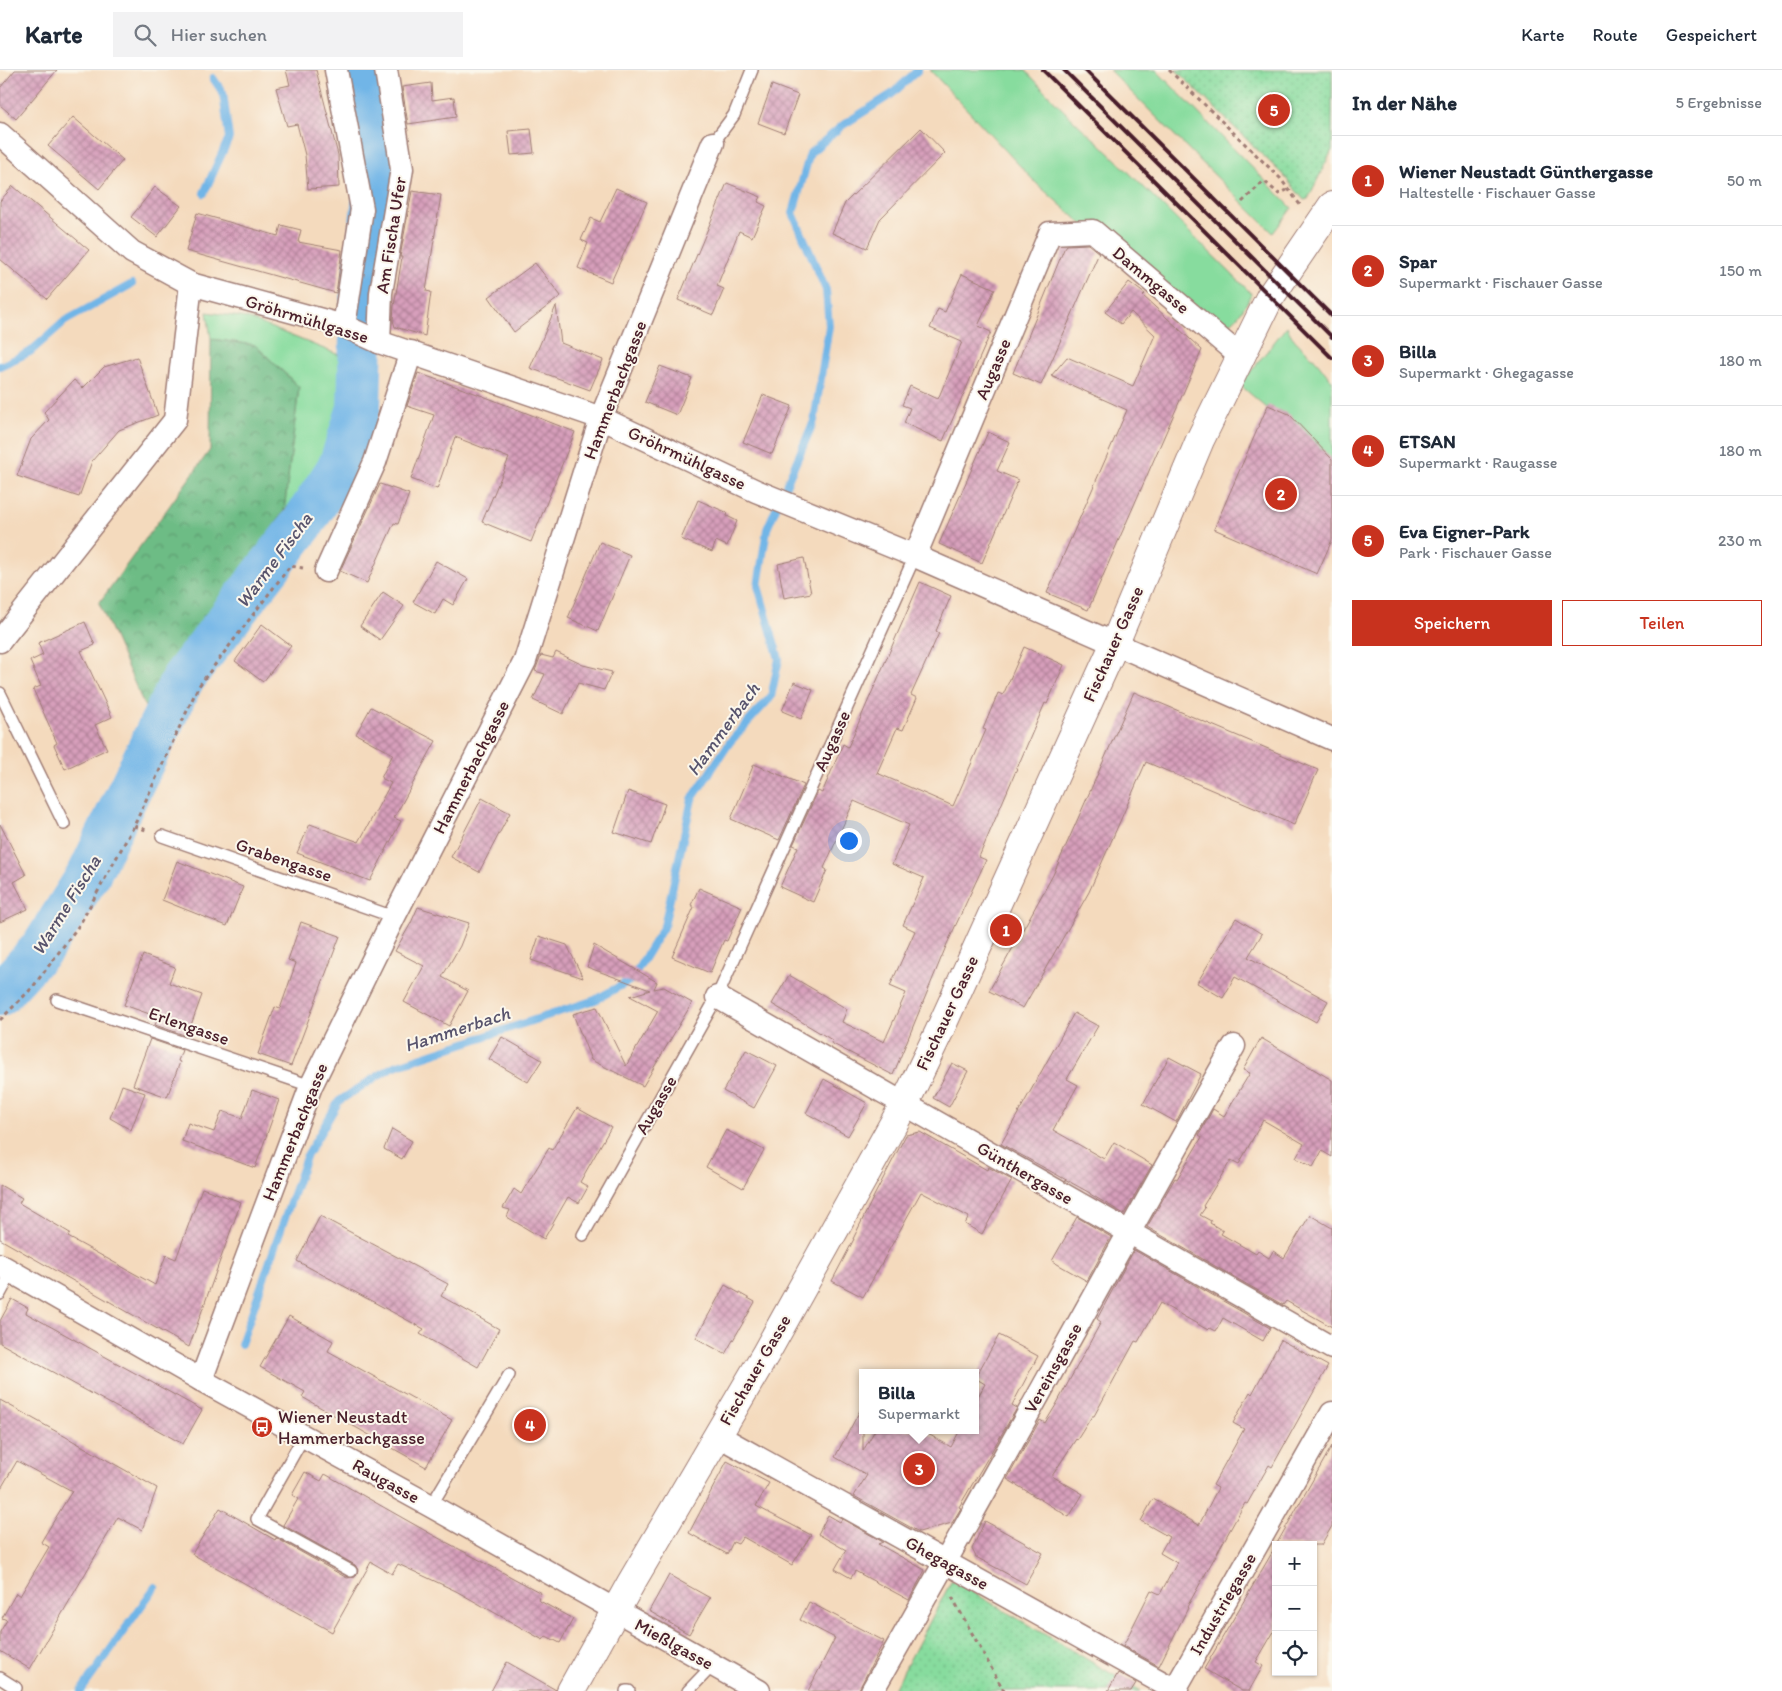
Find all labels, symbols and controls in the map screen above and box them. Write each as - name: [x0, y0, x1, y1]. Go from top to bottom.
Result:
- search box: [113, 12, 463, 57]
- text: Karte: [25, 20, 83, 49]
- icon: search: [131, 21, 159, 49]
- text: Hier suchen: [171, 23, 267, 46]
- text: Karte: [1521, 24, 1564, 46]
- text: Route: [1592, 24, 1638, 46]
- text: Gespeichert: [1666, 24, 1757, 46]
- text: In der Nähe: [1352, 90, 1457, 115]
- pin: 5: [1258, 91, 1290, 129]
- text: 5 Ergebnisse: [1676, 93, 1762, 112]
- text: Wiener Neustadt Günthergasse: [1399, 160, 1653, 183]
- text: 1: [1364, 171, 1372, 190]
- text: 50 m: [1727, 171, 1762, 190]
- street label: Am Fischa Ufer: [371, 174, 411, 295]
- text: Haltestelle · Fischauer Gasse: [1399, 183, 1596, 202]
- street label: Dammgasse: [1108, 241, 1194, 319]
- text: Spar: [1399, 250, 1437, 273]
- text: 2: [1364, 261, 1372, 280]
- text: 150 m: [1719, 261, 1762, 280]
- text: Supermarkt · Fischauer Gasse: [1399, 273, 1603, 292]
- street label: Gröhrmühlgasse: [243, 290, 371, 348]
- street label: Hammerbachgasse: [578, 317, 652, 463]
- street label: Augasse: [970, 335, 1016, 403]
- text: Billa: [1399, 340, 1436, 363]
- text: 3: [1364, 351, 1372, 370]
- text: 180 m: [1719, 351, 1762, 370]
- text: Supermarkt · Ghegagasse: [1399, 363, 1574, 382]
- street label: Gröhrmühlgasse: [624, 421, 750, 495]
- text: ETSAN: [1399, 430, 1456, 453]
- text: 4: [1363, 441, 1373, 460]
- text: 180 m: [1719, 441, 1762, 460]
- text: Supermarkt · Raugasse: [1399, 453, 1557, 472]
- pin: 2: [1265, 475, 1297, 513]
- water label: Warme Fischa: [231, 508, 317, 612]
- text: Eva Eigner-Park: [1399, 520, 1530, 543]
- text: 5: [1364, 531, 1372, 550]
- text: 230 m: [1718, 531, 1762, 550]
- text: Park · Fischauer Gasse: [1399, 543, 1552, 562]
- street label: Fischauer Gasse: [1078, 583, 1148, 705]
- button: Speichern: [1352, 600, 1552, 646]
- button: Teilen: [1562, 600, 1762, 646]
- water label: Hammerbach: [682, 677, 765, 780]
- street label: Hammerbachgasse: [428, 697, 514, 837]
- street label: Augasse: [809, 707, 855, 775]
- your location: [836, 828, 862, 854]
- street label: Grabengasse: [233, 833, 335, 887]
- water label: Warme Fischa: [26, 851, 106, 959]
- pin: 1: [990, 911, 1022, 949]
- street label: Fischauer Gasse: [911, 952, 983, 1074]
- water label: Hammerbach: [401, 1001, 513, 1057]
- street label: Erlengasse: [146, 1002, 232, 1050]
- street label: Hammerbachgasse: [257, 1060, 333, 1204]
- street label: Augasse: [630, 1072, 682, 1138]
- street label: Günthergasse: [973, 1137, 1077, 1209]
- street label: Fischauer Gasse: [714, 1311, 796, 1429]
- street label: Vereinsgasse: [1019, 1319, 1087, 1417]
- popup: [859, 1369, 979, 1434]
- text: Billa: [878, 1381, 915, 1404]
- text: Supermarkt: [878, 1404, 960, 1423]
- place label: Wiener Neustadt Hammerbachgasse: [278, 1406, 425, 1449]
- pin: 4: [514, 1406, 546, 1444]
- bus stop icon: Wiener Neustadt Hammerbachgasse: [250, 1415, 274, 1439]
- pin: 3: [903, 1450, 935, 1488]
- street label: Raugasse: [349, 1454, 423, 1508]
- street label: Ghegagasse: [901, 1531, 993, 1595]
- map controls: [1272, 1541, 1317, 1676]
- button: +: [1272, 1541, 1317, 1586]
- street label: Industriegasse: [1185, 1549, 1261, 1659]
- button: −: [1272, 1586, 1317, 1631]
- street label: Mießlgasse: [631, 1613, 717, 1675]
- button: locate: [1272, 1631, 1317, 1676]

